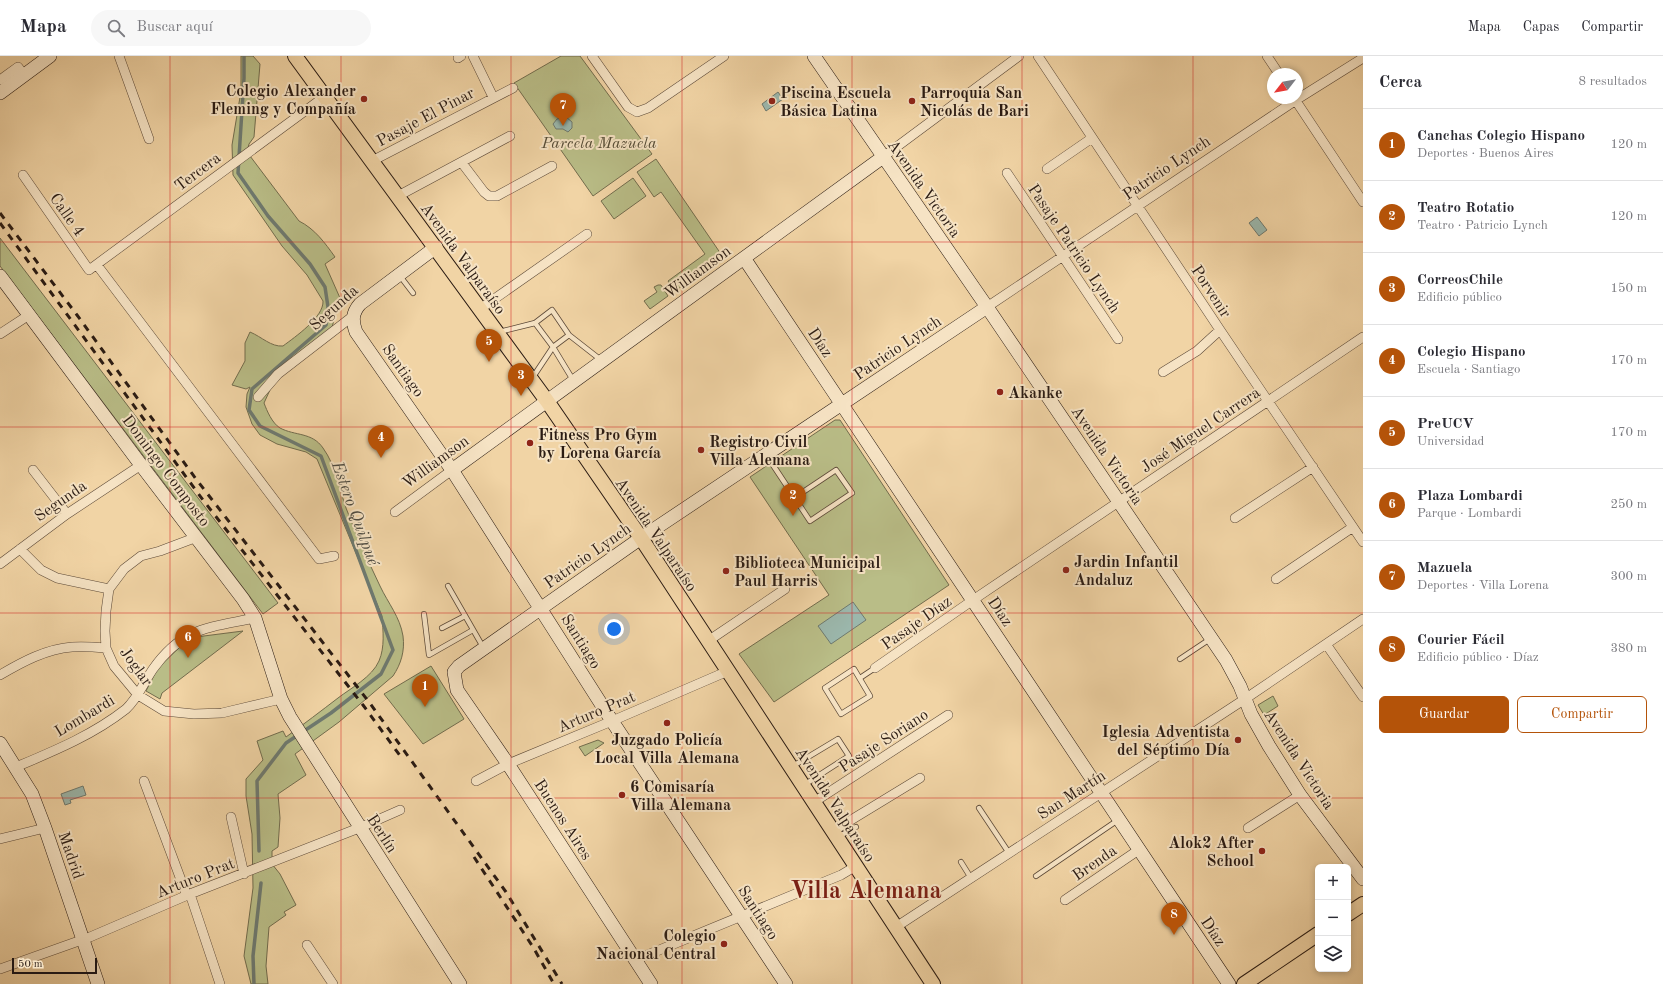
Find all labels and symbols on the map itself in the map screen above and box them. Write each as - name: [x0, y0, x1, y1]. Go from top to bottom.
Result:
- north arrow: [1267, 68, 1303, 104]
- place label: Colegio Alexander Fleming y Compañía: [210, 84, 356, 118]
- street label: Pasaje El Pinar: [374, 85, 478, 150]
- place label: Piscina Escuela Básica Latina: [780, 86, 891, 120]
- place label: Parroquia San Nicolás de Bari: [920, 86, 1029, 120]
- pin: 7: [550, 93, 576, 126]
- marker: Colegio Alexander Fleming y Compañía: [359, 94, 369, 104]
- marker: Piscina Escuela Básica Latina: [767, 96, 777, 106]
- marker: Parroquia San Nicolás de Bari: [907, 96, 917, 106]
- street label: Patricio Lynch: [1120, 133, 1214, 204]
- park label: Parcela Mazuela: [540, 136, 657, 152]
- street label: Avenida Victoria: [884, 137, 963, 241]
- street label: Tercera: [172, 150, 224, 195]
- street label: Pasaje Patricio Lynch: [1024, 182, 1123, 317]
- street label: Calle 4: [46, 191, 87, 240]
- street label: Avenida Valparaíso: [417, 201, 508, 318]
- street label: Williamson: [662, 243, 735, 302]
- street label: Porvenir: [1188, 263, 1233, 322]
- street label: Segunda: [307, 283, 362, 334]
- street label: Patricio Lynch: [851, 313, 945, 384]
- street label: Díaz: [804, 325, 835, 361]
- pin: 5: [476, 329, 502, 362]
- street label: Santiago: [378, 342, 426, 401]
- pin: 3: [508, 363, 534, 396]
- street label: José Miguel Carrera: [1139, 385, 1264, 476]
- place label: Akanke: [1008, 386, 1063, 402]
- marker: Akanke: [995, 387, 1005, 397]
- street label: Avenida Victoria: [1067, 404, 1145, 508]
- street label: Domingo Composto: [118, 412, 213, 530]
- pin: 4: [368, 425, 394, 458]
- place label: Fitness Pro Gym by Lorena García: [538, 428, 661, 462]
- street label: Williamson: [400, 433, 473, 492]
- place label: Registro Civil Villa Alemana: [709, 435, 810, 469]
- marker: Fitness Pro Gym by Lorena García: [525, 438, 535, 448]
- marker: Registro Civil Villa Alemana: [696, 445, 706, 455]
- water label: Estero Quilpué: [328, 458, 382, 570]
- street label: Avenida Valparaíso: [611, 475, 699, 595]
- street label: Segunda: [32, 478, 90, 525]
- pin: 2: [780, 483, 806, 516]
- street label: Patricio Lynch: [542, 521, 635, 592]
- place label: Jardin Infantil Andaluz: [1074, 555, 1179, 589]
- place label: Biblioteca Municipal Paul Harris: [734, 556, 880, 590]
- marker: Jardin Infantil Andaluz: [1061, 565, 1071, 575]
- marker: Biblioteca Municipal Paul Harris: [721, 566, 731, 576]
- street label: Pasaje Díaz: [879, 594, 955, 654]
- street label: Díaz: [984, 594, 1015, 630]
- street label: Santiago: [557, 612, 603, 672]
- your location: [604, 619, 624, 639]
- pin: 6: [175, 625, 201, 658]
- street label: Joglar: [116, 645, 155, 690]
- pin: 1: [412, 674, 438, 707]
- street label: Arturo Prat: [556, 689, 638, 736]
- street label: Lombardi: [52, 693, 118, 741]
- street label: Pasaje Soriano: [836, 707, 932, 776]
- street label: Avenida Victoria: [1260, 707, 1336, 813]
- marker: Juzgado Policía Local Villa Alemana: [662, 718, 672, 728]
- place label: Iglesia Adventista del Séptimo Día: [1102, 725, 1230, 759]
- place label: Juzgado Policía Local Villa Alemana: [595, 733, 739, 767]
- marker: Iglesia Adventista del Séptimo Día: [1233, 735, 1243, 745]
- street label: Avenida Valparaíso: [791, 745, 877, 865]
- street label: San Martín: [1035, 768, 1109, 823]
- street label: Buenos Aires: [530, 777, 594, 863]
- place label: 6 Comisaría Villa Alemana: [630, 780, 731, 814]
- marker: 6 Comisaría Villa Alemana: [617, 790, 627, 800]
- street label: Berlín: [363, 812, 400, 856]
- street label: Madrid: [55, 830, 86, 881]
- place label: Alok2 After School: [1168, 836, 1254, 870]
- street label: Brenda: [1070, 843, 1120, 884]
- marker: Alok2 After School: [1257, 846, 1267, 856]
- street label: Arturo Prat: [154, 856, 238, 902]
- district label: Villa Alemana: [790, 880, 942, 904]
- street label: Santiago: [734, 883, 781, 943]
- pin: 8: [1161, 902, 1187, 935]
- street label: Díaz: [1197, 914, 1228, 950]
- place label: Colegio Nacional Central: [596, 929, 716, 963]
- marker: Colegio Nacional Central: [719, 939, 729, 949]
- scale bar: [12, 956, 97, 975]

